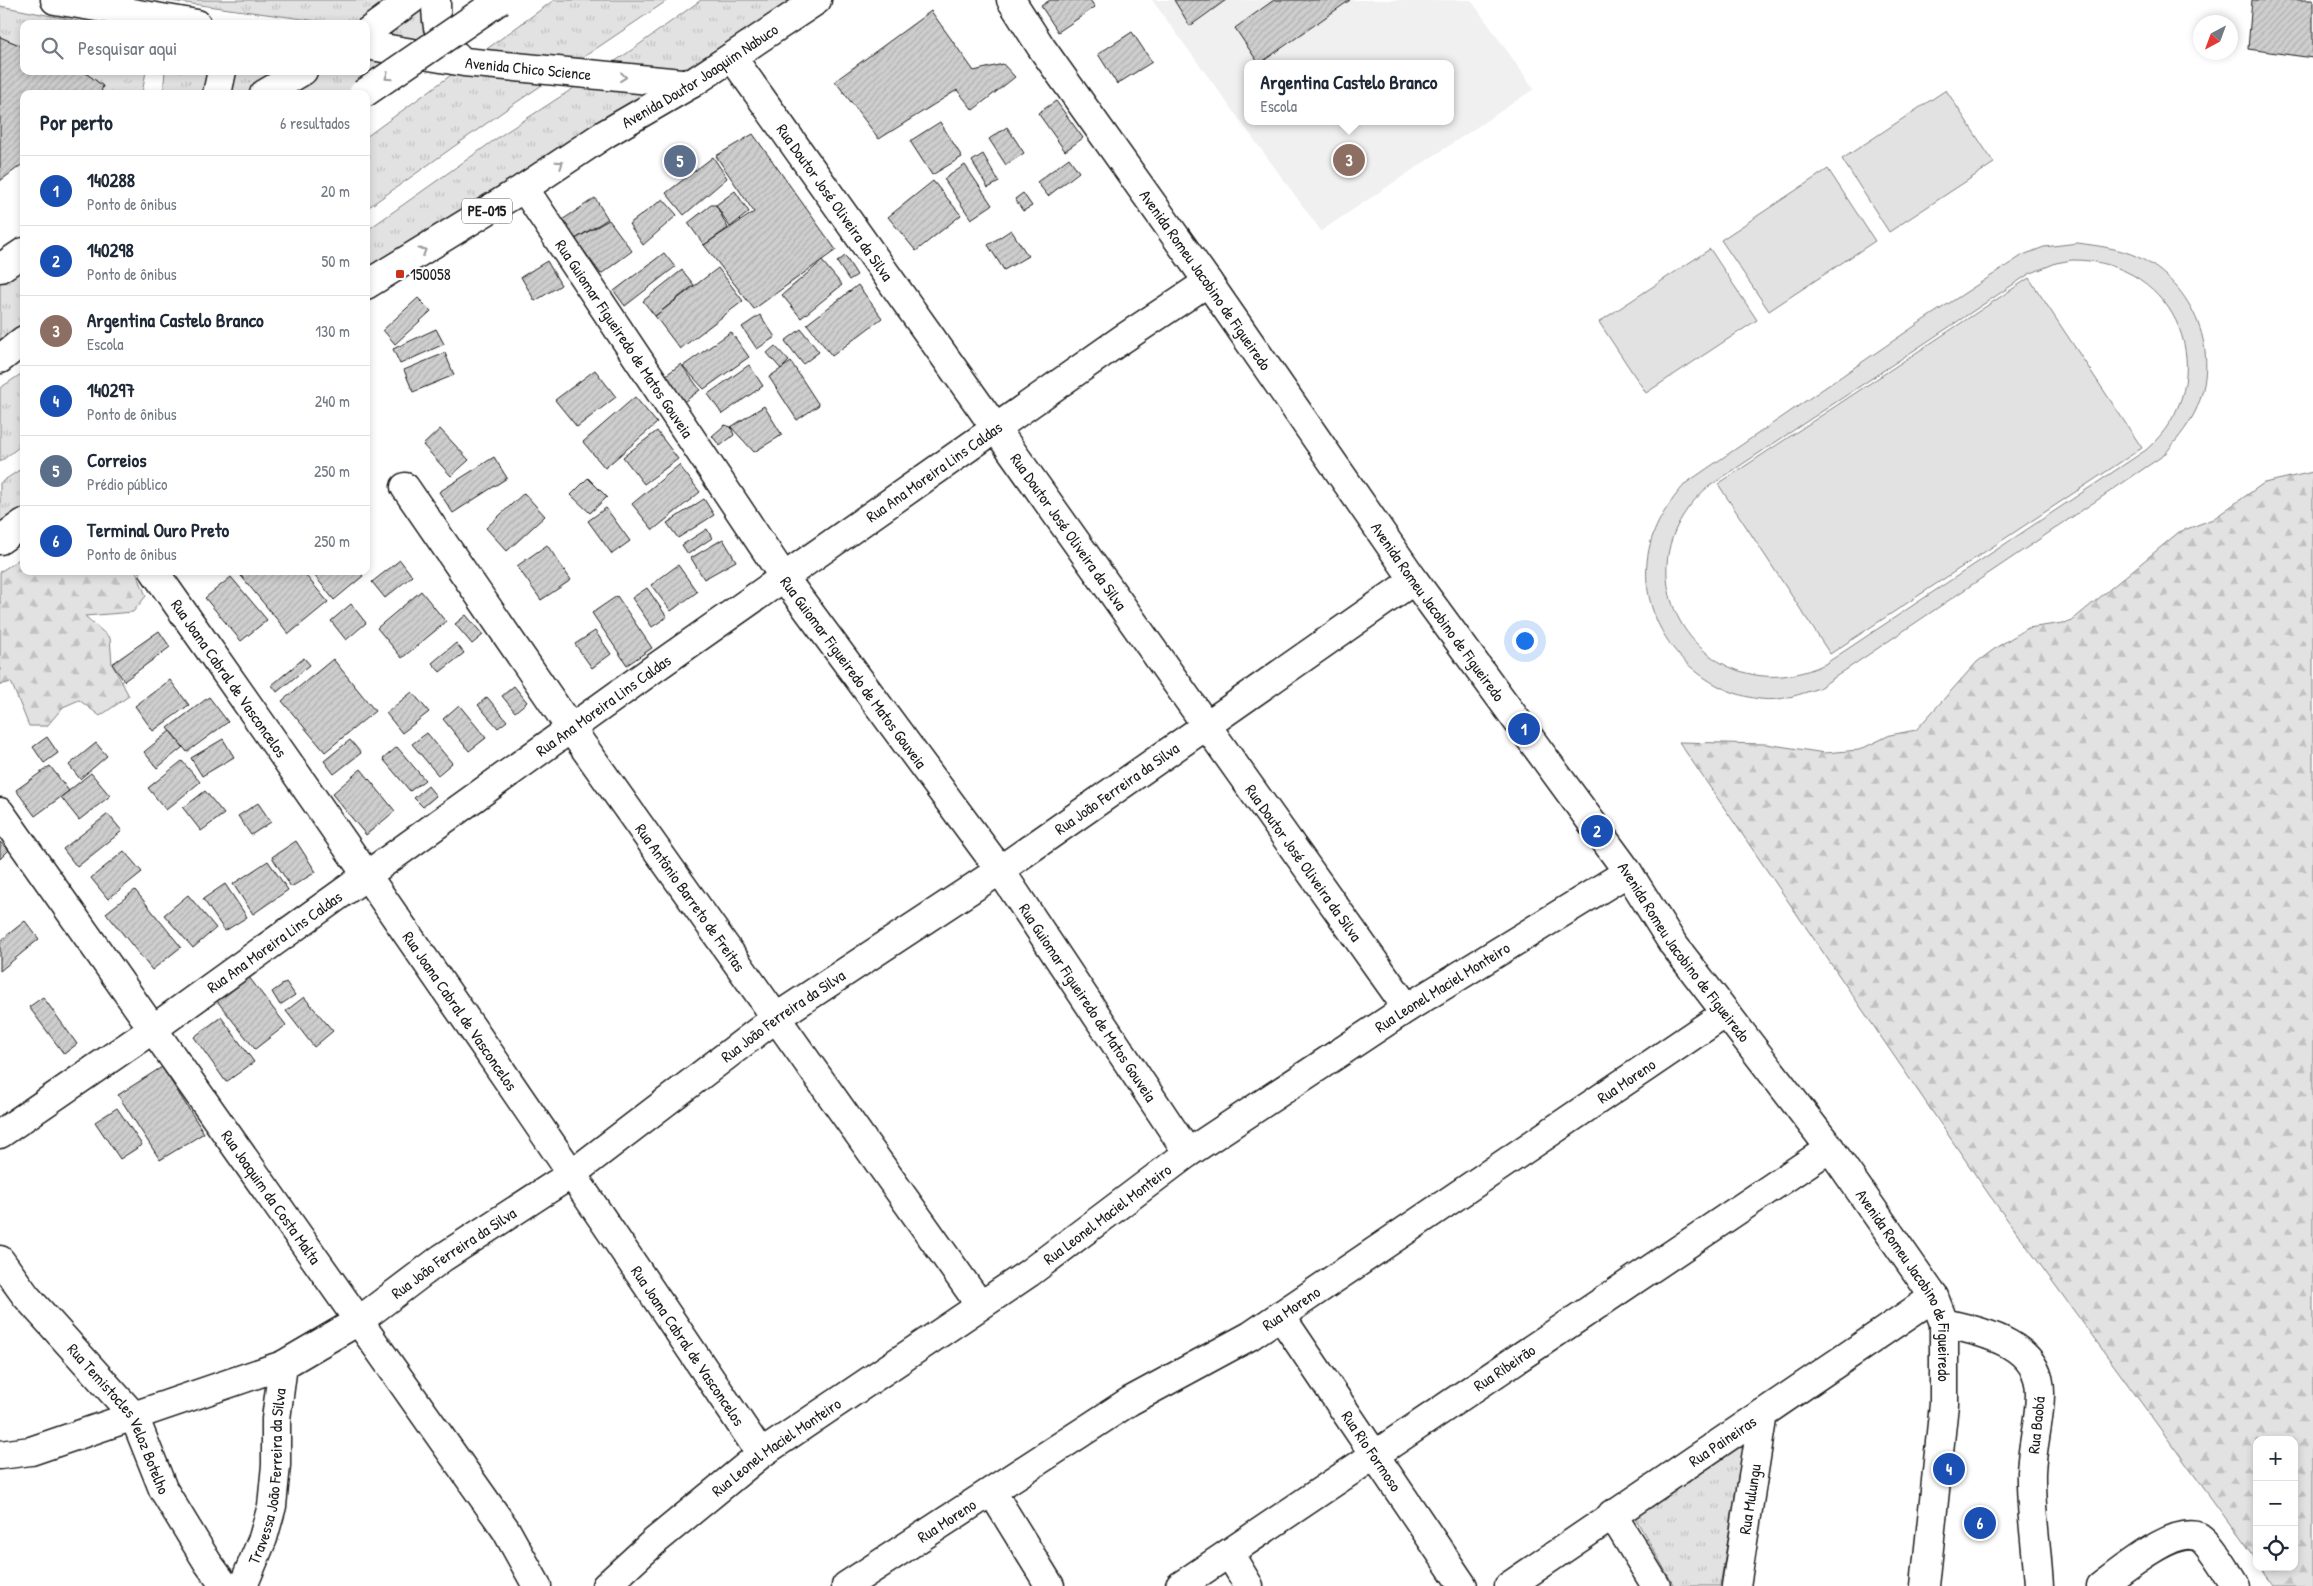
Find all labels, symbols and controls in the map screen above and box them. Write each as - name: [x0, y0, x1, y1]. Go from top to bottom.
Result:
- north arrow: [2193, 15, 2238, 60]
- street label: Avenida Doutor Joaquim Nabuco: [617, 18, 783, 133]
- search box: [20, 20, 370, 75]
- icon: search: [38, 34, 66, 62]
- text: Pesquisar aqui: [78, 35, 177, 61]
- street label: Avenida Chico Science: [464, 51, 593, 85]
- popup: [1244, 60, 1454, 125]
- text: Argentina Castelo Branco: [1261, 69, 1437, 95]
- one-way arrow: [384, 71, 393, 80]
- one-way arrow: [619, 72, 627, 83]
- text: Escola: [1261, 95, 1297, 117]
- text: Por perto: [40, 108, 113, 137]
- text: 6 resultados: [280, 112, 350, 134]
- street label: Rua Doutor José Oliveira da Silva: [772, 119, 898, 285]
- pin: 3: [1333, 141, 1365, 179]
- pin: 5: [664, 142, 696, 180]
- one-way arrow: [554, 161, 564, 170]
- text: 140288: [87, 167, 135, 193]
- text: 1: [53, 180, 59, 202]
- text: 20 m: [321, 180, 350, 202]
- street label: Avenida Romeu Jacobino de Figueiredo: [1135, 185, 1277, 375]
- text: Ponto de ônibus: [87, 193, 177, 215]
- road number: PE-015: [462, 198, 512, 224]
- street label: Rua Guiomar Figueiredo de Matos Gouveia: [550, 235, 699, 442]
- text: 140298: [87, 237, 134, 263]
- one-way arrow: [417, 247, 426, 257]
- text: 2: [52, 250, 60, 272]
- text: 50 m: [322, 250, 350, 272]
- text: Ponto de ônibus: [87, 263, 177, 285]
- place label: 150058: [410, 263, 451, 285]
- marker: 150058: [394, 268, 406, 280]
- text: Argentina Castelo Branco: [87, 307, 264, 333]
- text: 3: [52, 320, 60, 342]
- text: 130 m: [315, 320, 350, 342]
- text: Escola: [87, 333, 123, 355]
- text: 140297: [87, 377, 135, 403]
- text: 4: [53, 390, 59, 412]
- text: 240 m: [315, 390, 350, 412]
- text: Ponto de ônibus: [87, 403, 177, 425]
- street label: Rua Ana Moreira Lins Caldas: [862, 416, 1006, 527]
- text: Correios: [87, 447, 147, 473]
- street label: Rua Doutor José Oliveira da Silva: [1005, 449, 1132, 615]
- text: 5: [53, 460, 59, 482]
- text: 250 m: [314, 460, 350, 482]
- text: Prédio público: [87, 473, 168, 495]
- text: Terminal Ouro Preto: [87, 517, 229, 543]
- street label: Avenida Romeu Jacobino de Figueiredo: [1366, 518, 1510, 706]
- text: 6: [53, 530, 59, 552]
- text: 250 m: [314, 530, 350, 552]
- text: Ponto de ônibus: [87, 543, 177, 565]
- street label: Rua Guiomar Figueiredo de Matos Gouveia: [775, 572, 932, 773]
- street label: Rua Joana Cabral de Vasconcelos: [166, 595, 292, 762]
- your location: [1512, 628, 1538, 654]
- street label: Rua Ana Moreira Lins Caldas: [531, 649, 675, 761]
- pin: 1: [1508, 710, 1540, 748]
- street label: Rua João Ferreira da Silva: [1050, 737, 1183, 840]
- street label: Rua Doutor José Oliveira da Silva: [1240, 780, 1367, 946]
- pin: 2: [1581, 812, 1613, 850]
- street label: Rua Antônio Barreto de Freitas: [630, 819, 751, 976]
- street label: Avenida Romeu Jacobino de Figueiredo: [1613, 857, 1756, 1047]
- street label: Rua Ana Moreira Lins Caldas: [202, 886, 346, 998]
- street label: Rua Guiomar Figueiredo de Matos Gouveia: [1014, 899, 1162, 1106]
- street label: Rua Joana Cabral de Vasconcelos: [398, 927, 523, 1095]
- street label: Rua Leonel Maciel Monteiro: [1370, 936, 1514, 1037]
- street label: Rua João Ferreira da Silva: [716, 964, 849, 1067]
- street label: Rua Moreno: [1593, 1053, 1660, 1108]
- street label: Rua Joaquim da Costa Malta: [216, 1126, 326, 1268]
- street label: Rua Leonel Maciel Monteiro: [1039, 1158, 1176, 1270]
- street label: Avenida Romeu Jacobino de Figueiredo: [1851, 1185, 1955, 1382]
- street label: Rua João Ferreira da Silva: [387, 1202, 520, 1304]
- street label: Rua Joana Cabral de Vasconcelos: [626, 1261, 750, 1430]
- street label: Rua Moreno: [1258, 1280, 1325, 1336]
- street label: Rua Temistocles Veloz Botelho: [63, 1338, 175, 1499]
- street label: Rua Ribeirão: [1469, 1339, 1540, 1396]
- street label: Travessa João Ferreira da Silva: [242, 1387, 291, 1568]
- street label: Rua Leonel Maciel Monteiro: [707, 1392, 845, 1501]
- street label: Rua Baobá: [2022, 1395, 2050, 1455]
- street label: Rua Rio Formoso: [1337, 1406, 1407, 1496]
- street label: Rua Paineiras: [1684, 1410, 1760, 1472]
- map controls: [2253, 1436, 2298, 1571]
- button: +: [2253, 1436, 2298, 1481]
- pin: 4: [1933, 1450, 1965, 1488]
- street label: Rua Mulungu: [1733, 1462, 1766, 1536]
- button: −: [2253, 1481, 2298, 1526]
- street label: Rua Moreno: [913, 1493, 981, 1548]
- pin: 6: [1964, 1504, 1996, 1542]
- button: locate: [2253, 1526, 2298, 1571]

